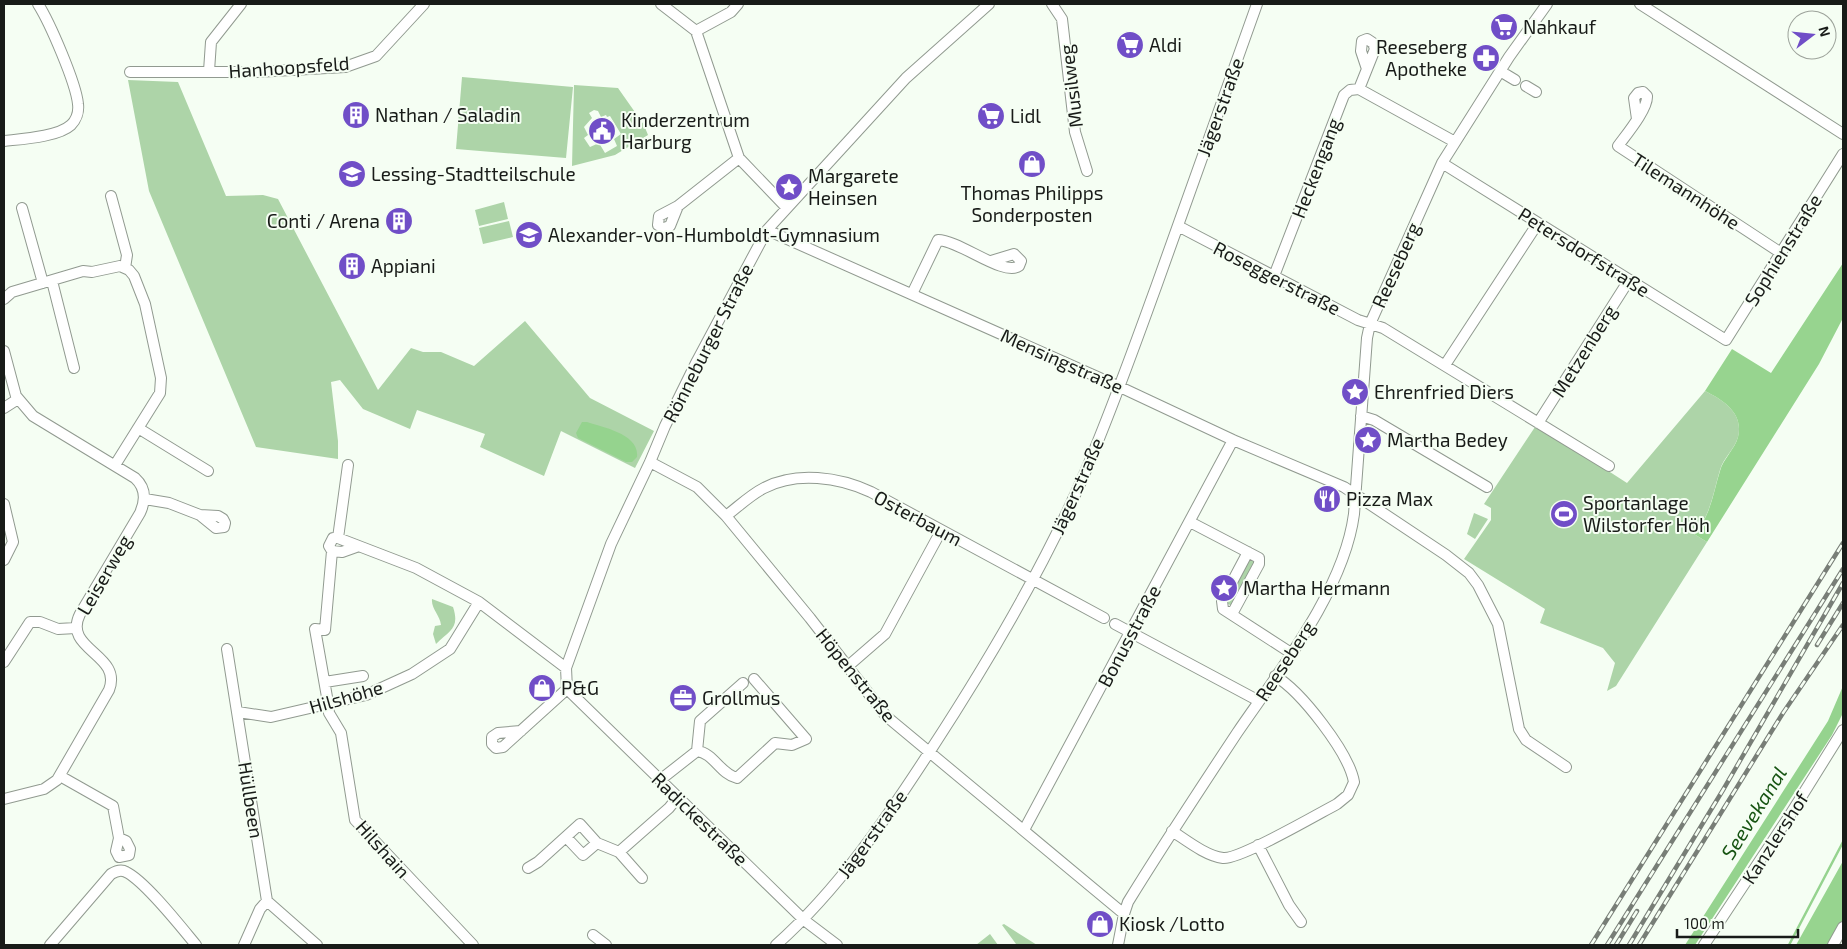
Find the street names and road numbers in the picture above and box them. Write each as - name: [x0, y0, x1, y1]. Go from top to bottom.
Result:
- street label: Musilweg: [1054, 43, 1087, 129]
- street label: Hanhoopsfeld: [228, 51, 350, 82]
- street label: Jägerstraße: [1191, 54, 1248, 159]
- street label: Heckengang: [1286, 114, 1345, 221]
- street label: Tilemannhöhe: [1628, 147, 1744, 234]
- street label: Sophienstraße: [1739, 190, 1826, 310]
- street label: Petersdorfstraße: [1514, 202, 1654, 301]
- street label: Reeseberg: [1367, 218, 1425, 311]
- street label: Roseggerstraße: [1210, 236, 1344, 319]
- street label: Rönneburger Straße: [658, 260, 758, 426]
- street label: Metzenberg: [1546, 300, 1621, 401]
- street label: Mensingstraße: [997, 323, 1127, 398]
- street label: Jägerstraße: [1045, 434, 1108, 538]
- street label: Osterbaum: [870, 485, 966, 550]
- street label: Leiserweg: [71, 530, 136, 619]
- street label: Bonusstraße: [1092, 581, 1165, 691]
- street label: Reeseberg: [1250, 616, 1319, 705]
- street label: Höpenstraße: [812, 623, 901, 726]
- street label: Hilshöhe: [306, 675, 385, 718]
- street label: Hüllbeen: [234, 760, 269, 840]
- street label: Radickestraße: [648, 767, 753, 870]
- street label: Jägerstraße: [832, 785, 911, 882]
- street label: Kanzlershof: [1736, 787, 1813, 888]
- street label: Hilshain: [351, 815, 415, 882]

